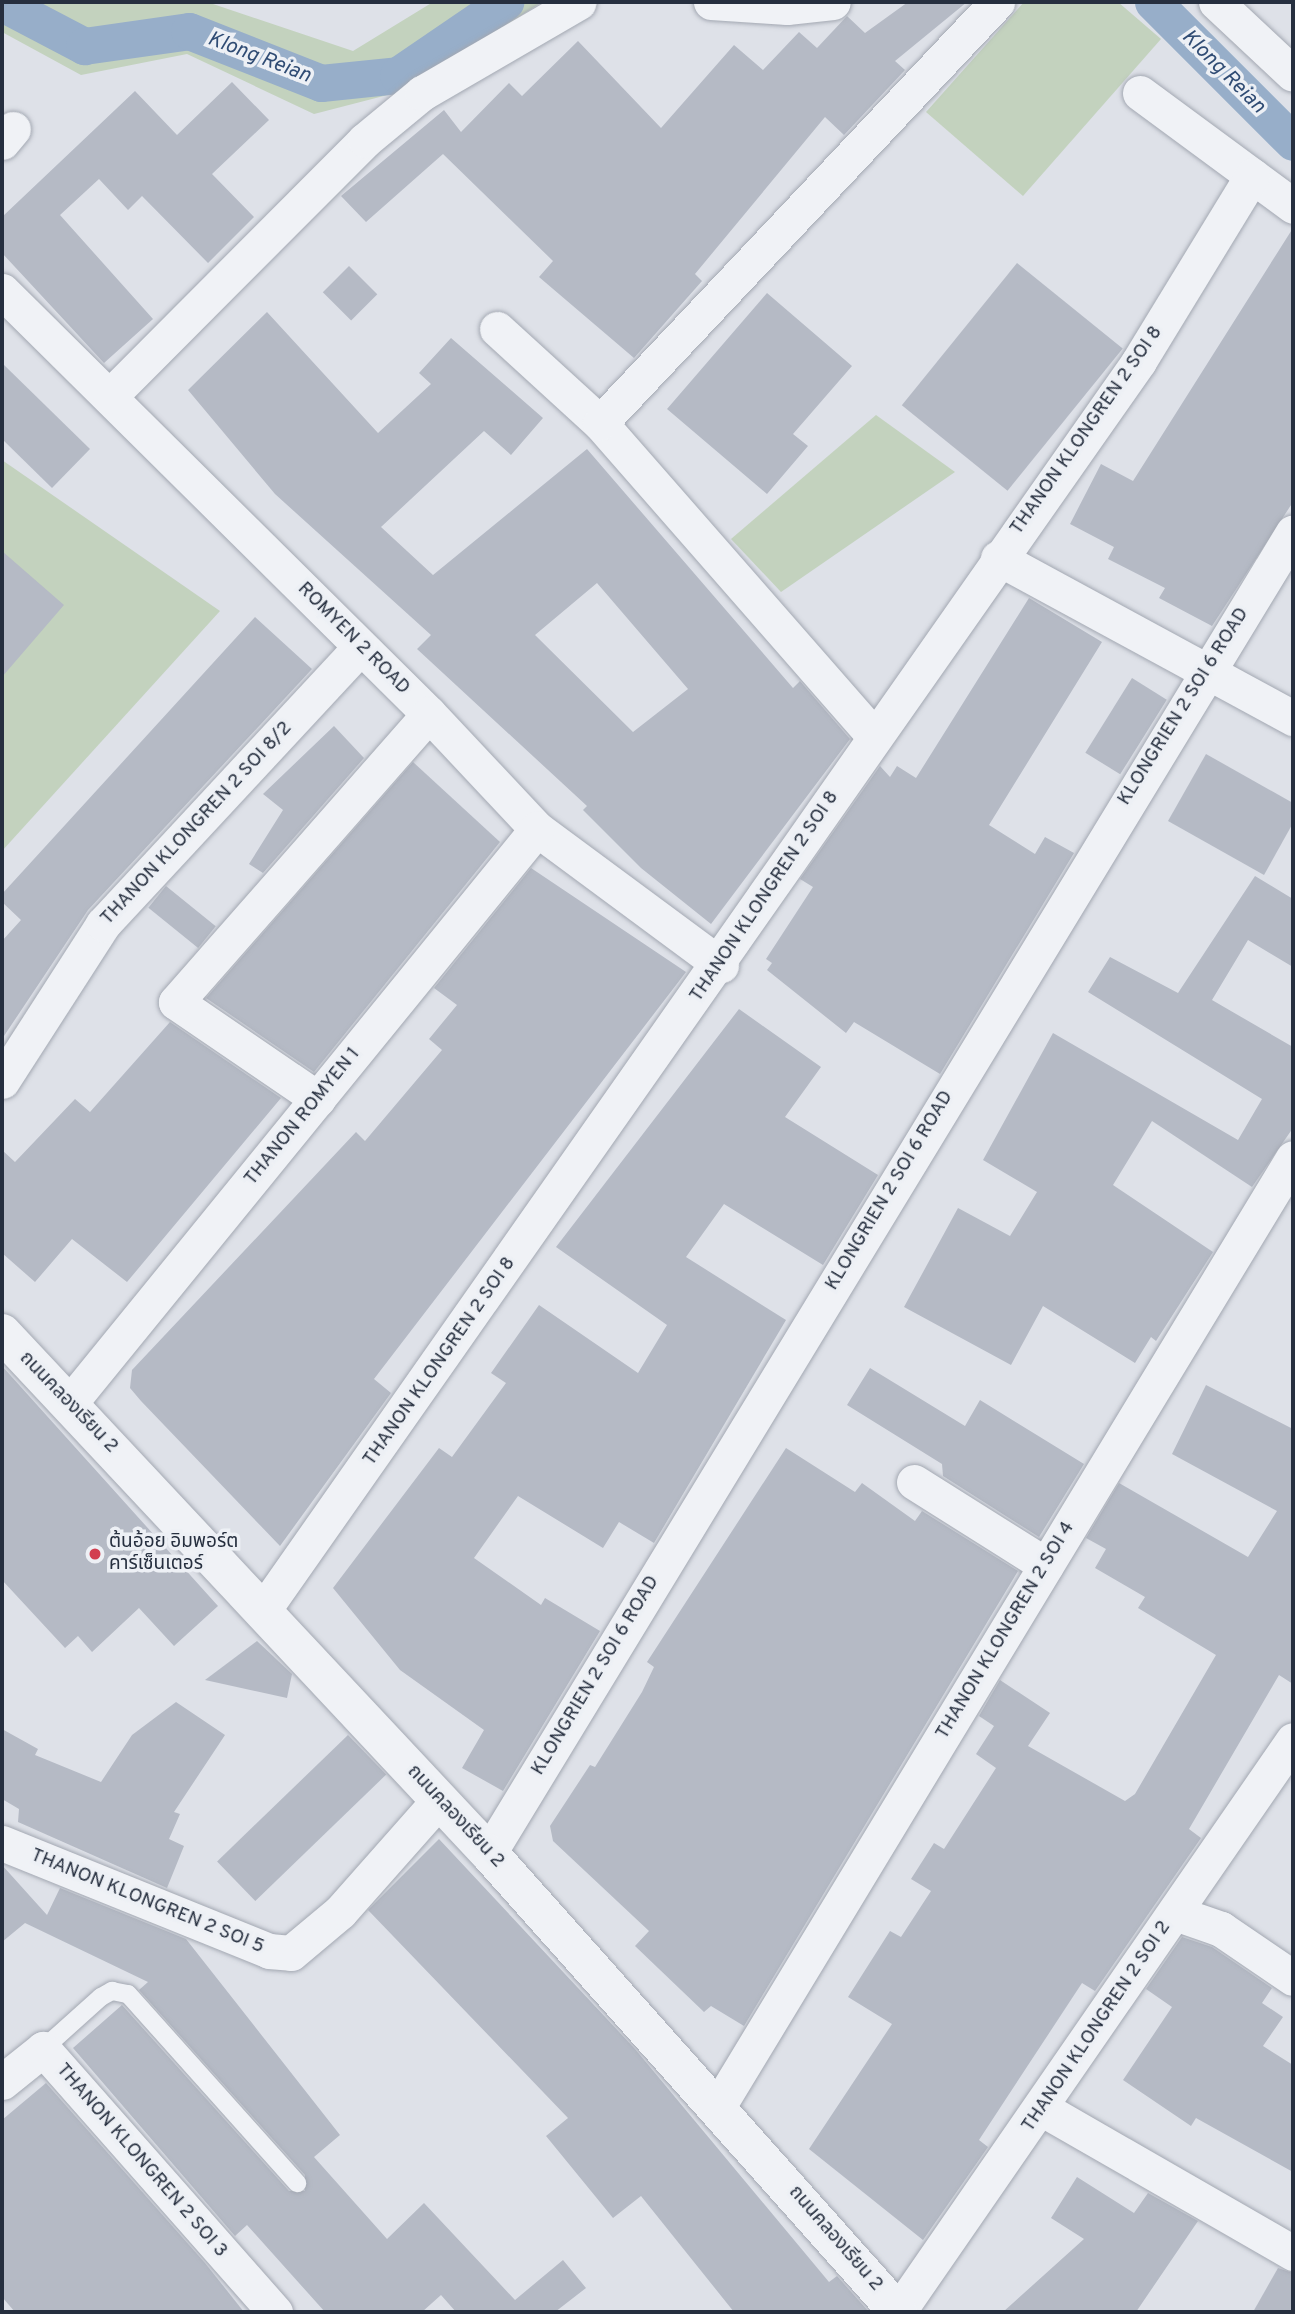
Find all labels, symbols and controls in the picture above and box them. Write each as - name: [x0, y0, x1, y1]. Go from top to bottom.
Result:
- water label: Klong Reian: [1176, 25, 1270, 119]
- water label: Klong Reian: [204, 27, 314, 89]
- street label: THANON KLONGREN 2 SOI 8: [1006, 322, 1168, 540]
- street label: ROMYEN 2 ROAD: [292, 578, 414, 700]
- street label: KLONGRIEN 2 SOI 6 ROAD: [1114, 604, 1254, 810]
- street label: THANON KLONGREN 2 SOI 8/2: [97, 718, 297, 930]
- street label: THANON KLONGREN 2 SOI 8: [686, 787, 844, 1007]
- street label: THANON ROMYEN 1: [240, 1043, 366, 1191]
- street label: KLONGRIEN 2 SOI 6 ROAD: [821, 1087, 959, 1295]
- street label: THANON KLONGREN 2 SOI 8: [359, 1253, 521, 1471]
- street label: ถนนคลองเรียน 2: [14, 1348, 122, 1458]
- street label: THANON KLONGREN 2 SOI 4: [932, 1518, 1080, 1744]
- place label: ต้นอ้อย อิมพอร์ต คาร์เซ็นเตอร์: [109, 1532, 238, 1576]
- marker: ต้นอ้อย อิมพอร์ต คาร์เซ็นเตอร์: [87, 1546, 103, 1562]
- street label: KLONGRIEN 2 SOI 6 ROAD: [527, 1572, 665, 1780]
- street label: ถนนคลองเรียน 2: [402, 1761, 508, 1873]
- street label: THANON KLONGREN 2 SOI 5: [27, 1845, 267, 1959]
- street label: THANON KLONGREN 2 SOI 2: [1018, 1917, 1176, 2137]
- street label: THANON KLONGREN 2 SOI 3: [51, 2059, 231, 2263]
- street label: ถนนคลองเรียน 2: [783, 2182, 887, 2296]

